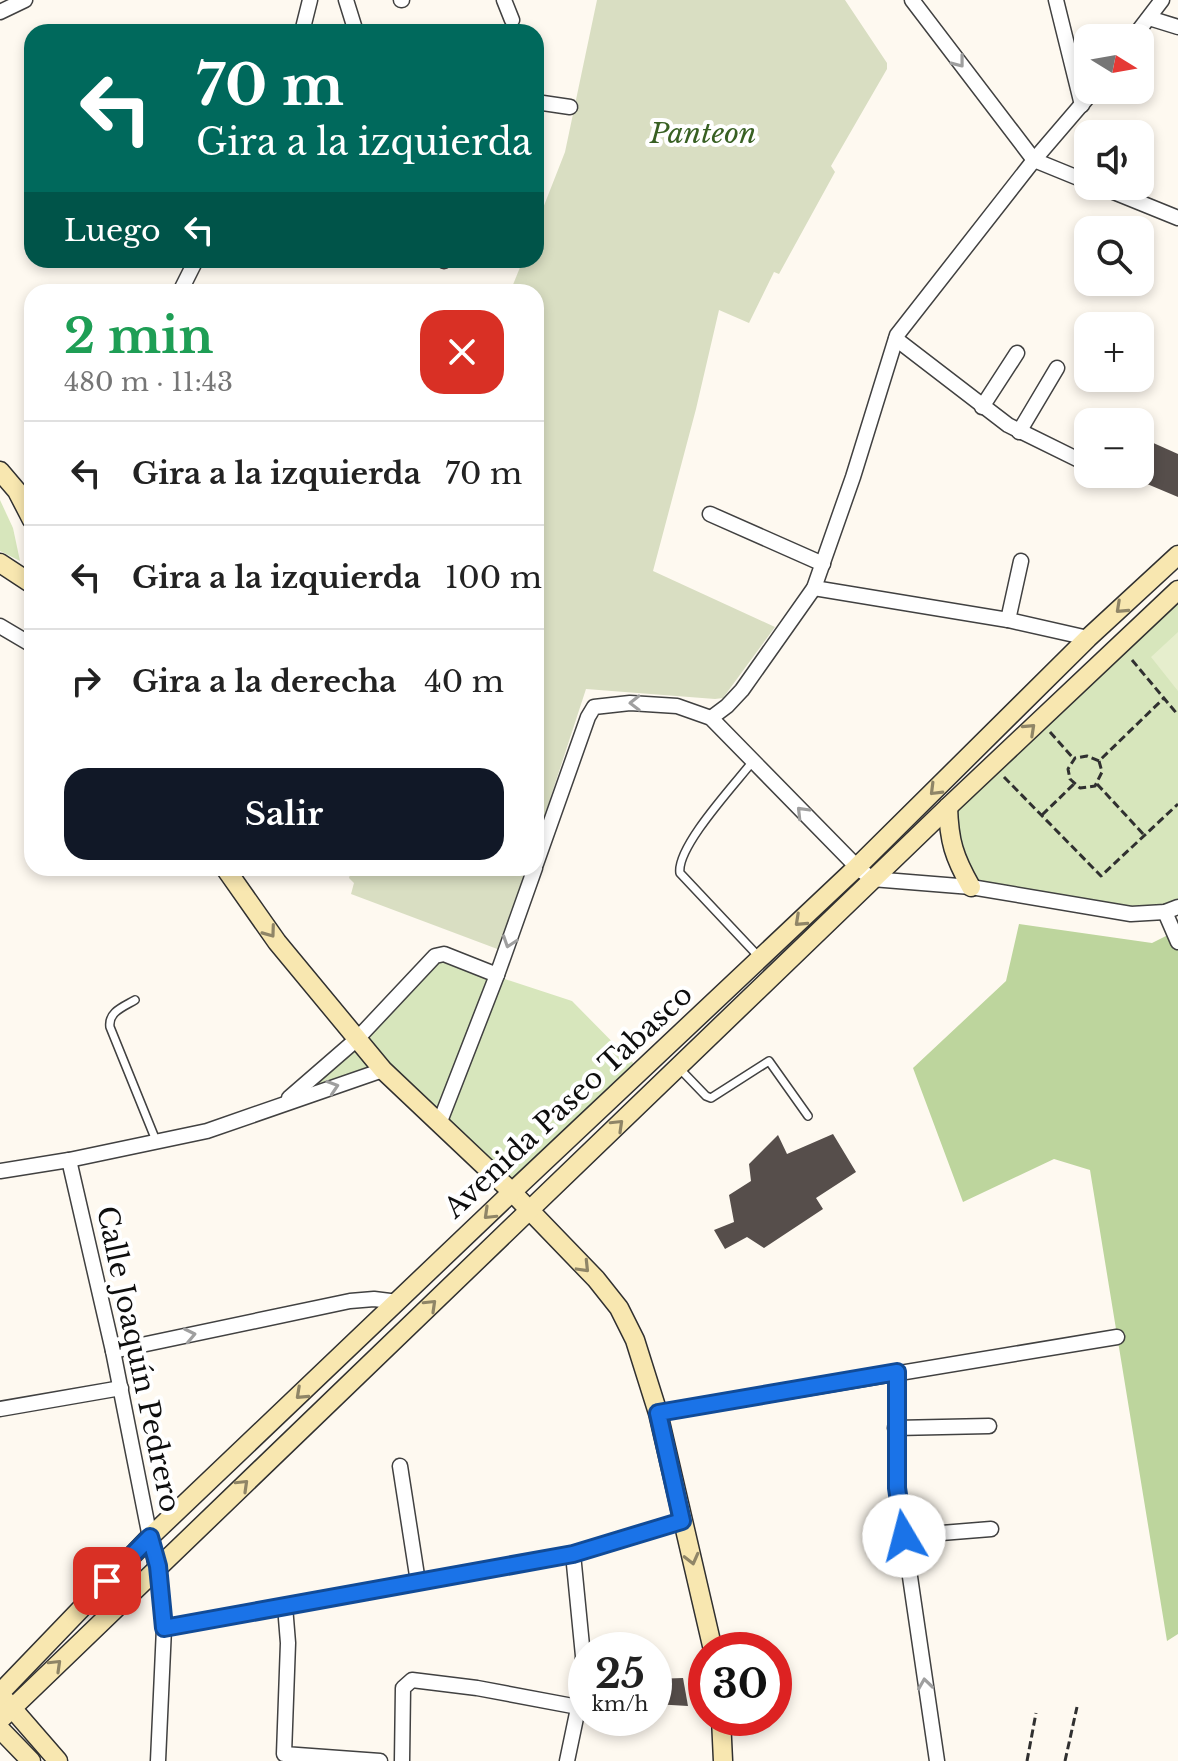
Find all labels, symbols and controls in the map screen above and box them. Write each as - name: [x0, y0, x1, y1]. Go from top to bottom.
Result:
- north arrow: [1074, 24, 1154, 104]
- map controls: [1074, 24, 1154, 488]
- text: 70 m: [196, 51, 344, 120]
- one-way arrow: [950, 53, 964, 68]
- icon: left: [64, 56, 168, 160]
- park label: Panteon: [649, 116, 756, 151]
- text: Gira a la izquierda: [196, 120, 532, 165]
- button: sound: [1074, 120, 1154, 200]
- icon: left: [177, 208, 221, 252]
- text: Luego: [64, 212, 161, 249]
- button: search: [1074, 216, 1154, 296]
- text: 2 min: [64, 306, 213, 366]
- button: close: [420, 310, 504, 394]
- button: +: [1074, 312, 1154, 392]
- text: 480 m · 11:43: [64, 366, 233, 398]
- button: −: [1074, 408, 1154, 488]
- icon: left: [64, 451, 108, 495]
- text: Gira a la izquierda: [132, 455, 421, 492]
- text: 70 m: [445, 455, 522, 492]
- icon: left: [64, 555, 108, 599]
- text: Gira a la izquierda: [132, 559, 421, 596]
- text: 100 m: [445, 559, 542, 596]
- one-way arrow: [1115, 598, 1130, 612]
- icon: right: [64, 659, 108, 703]
- text: Gira a la derecha: [132, 663, 397, 700]
- text: 40 m: [424, 663, 504, 700]
- one-way arrow: [628, 694, 641, 712]
- one-way arrow: [1021, 724, 1035, 739]
- button: Salir: [64, 768, 504, 860]
- one-way arrow: [930, 781, 944, 795]
- one-way arrow: [797, 807, 812, 821]
- one-way arrow: [795, 911, 809, 926]
- one-way arrow: [260, 923, 275, 938]
- one-way arrow: [502, 934, 518, 948]
- street label: Avenida Paseo Tabasco: [436, 977, 700, 1226]
- one-way arrow: [325, 1080, 339, 1096]
- one-way arrow: [609, 1120, 623, 1134]
- street label: Calle Joaquín Pedrero: [89, 1203, 188, 1515]
- one-way arrow: [484, 1205, 498, 1219]
- one-way arrow: [575, 1258, 589, 1272]
- one-way arrow: [422, 1300, 436, 1314]
- one-way arrow: [182, 1327, 196, 1344]
- one-way arrow: [296, 1385, 310, 1399]
- one-way arrow: [234, 1479, 248, 1494]
- position arrow: [862, 1494, 946, 1578]
- pin: [73, 1547, 141, 1615]
- one-way arrow: [683, 1551, 700, 1565]
- icon: arrive: [85, 1559, 129, 1603]
- speed limit sign: 30: [688, 1632, 792, 1736]
- text: 25: [595, 1649, 645, 1699]
- one-way arrow: [47, 1660, 61, 1674]
- one-way arrow: [917, 1677, 934, 1691]
- text: km/h: [592, 1692, 648, 1716]

